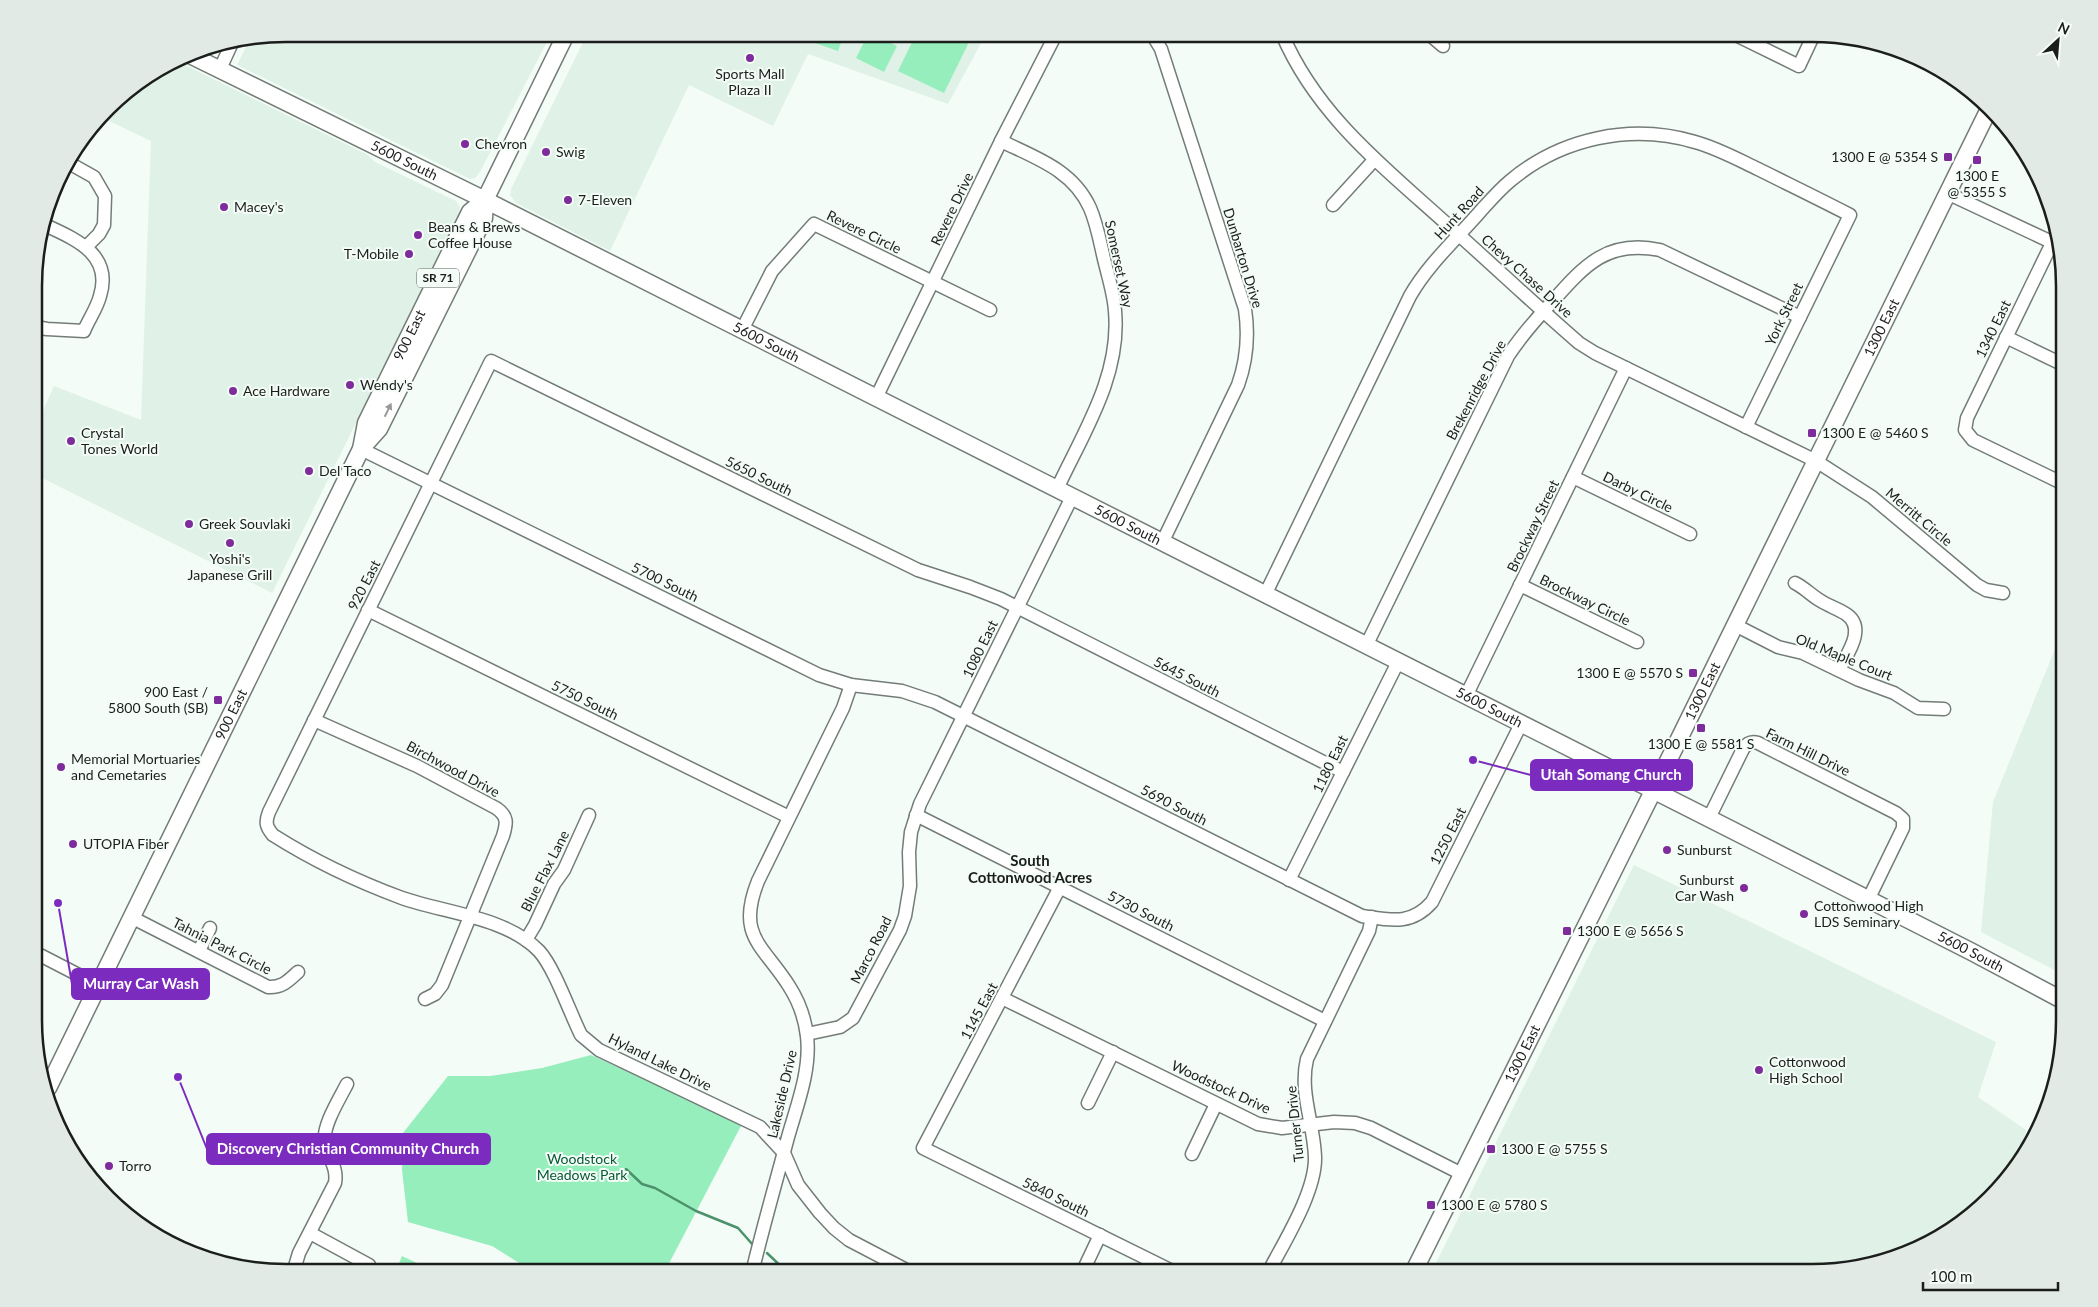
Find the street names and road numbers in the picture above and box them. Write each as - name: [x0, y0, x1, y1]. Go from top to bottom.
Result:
- street label: 5600 South: [368, 136, 441, 183]
- street label: Revere Drive: [927, 169, 977, 248]
- street label: Hunt Road: [1430, 183, 1487, 243]
- street label: Revere Circle: [824, 206, 904, 257]
- street label: Dunbarton Drive: [1220, 206, 1267, 310]
- street label: Somerset Way: [1102, 219, 1137, 310]
- street label: Chevy Chase Drive: [1478, 230, 1576, 321]
- road number: SR 71: [417, 268, 459, 288]
- street label: York Street: [1761, 280, 1806, 348]
- street label: 1300 East: [1860, 296, 1902, 359]
- street label: 1340 East: [1971, 297, 2014, 360]
- street label: 900 East: [389, 307, 428, 363]
- street label: 5600 South: [730, 318, 803, 366]
- street label: Brekenridge Drive: [1442, 337, 1509, 443]
- street label: 5650 South: [723, 452, 795, 499]
- street label: Darby Circle: [1601, 467, 1676, 516]
- street label: Brockway Street: [1503, 477, 1562, 575]
- street label: Merritt Circle: [1883, 484, 1956, 549]
- street label: 5600 South: [1092, 500, 1164, 548]
- street label: 920 East: [344, 557, 383, 613]
- street label: 5700 South: [629, 558, 701, 605]
- street label: Brockway Circle: [1537, 570, 1633, 629]
- street label: 1080 East: [958, 617, 1001, 680]
- street label: Old Maple Court: [1793, 629, 1895, 684]
- street label: 5645 South: [1151, 653, 1223, 701]
- street label: 1300 East: [1681, 659, 1723, 723]
- street label: 5750 South: [549, 676, 621, 723]
- street label: 5600 South: [1453, 683, 1525, 731]
- street label: 900 East: [211, 686, 250, 742]
- street label: Farm Hill Drive: [1763, 724, 1853, 779]
- street label: 1180 East: [1308, 732, 1351, 795]
- street label: Birchwood Drive: [404, 737, 503, 800]
- street label: 5690 South: [1138, 781, 1210, 829]
- street label: 1250 East: [1426, 804, 1469, 867]
- street label: Blue Flax Lane: [517, 827, 572, 914]
- street label: 5730 South: [1105, 887, 1177, 935]
- street label: Tahnia Park Circle: [170, 913, 275, 978]
- street label: Marco Road: [846, 913, 895, 986]
- street label: 5600 South: [1935, 927, 2007, 975]
- street label: 1145 East: [956, 979, 1001, 1042]
- street label: 1300 East: [1500, 1022, 1543, 1085]
- street label: Hyland Lake Drive: [606, 1029, 714, 1094]
- street label: Lakeside Drive: [763, 1048, 800, 1140]
- street label: Woodstock Drive: [1169, 1056, 1273, 1117]
- street label: Turner Drive: [1282, 1085, 1307, 1163]
- street label: 5840 South: [1020, 1173, 1092, 1220]

